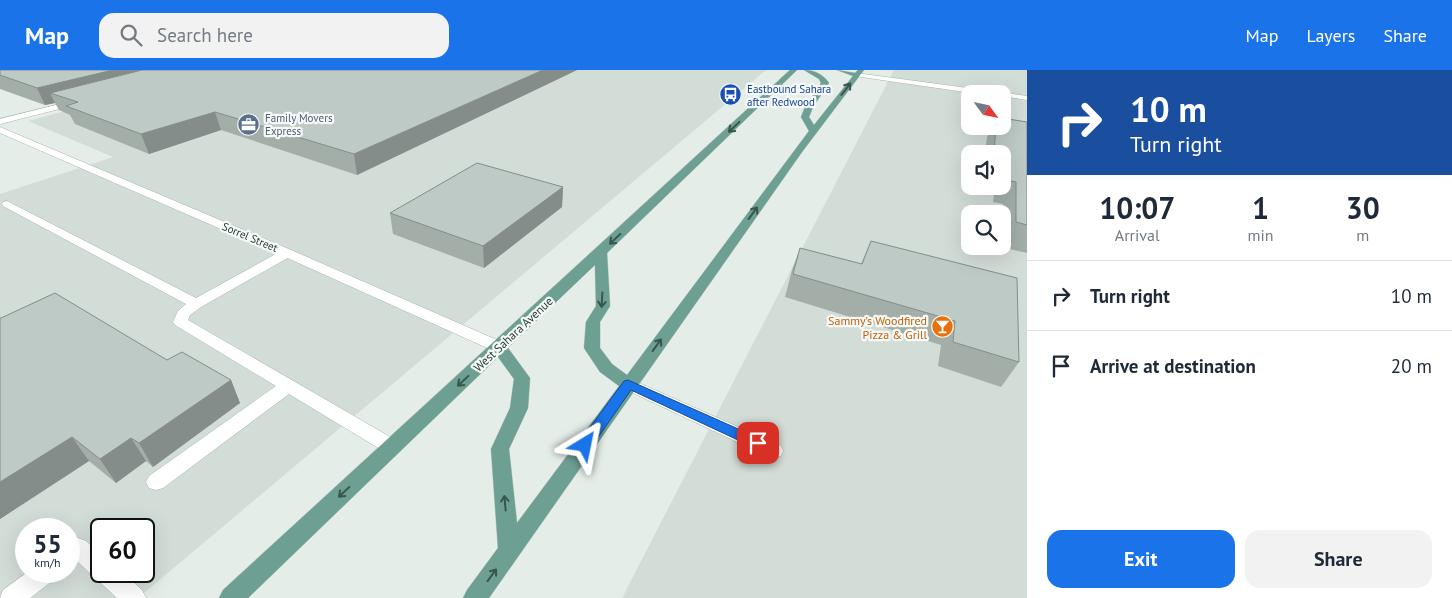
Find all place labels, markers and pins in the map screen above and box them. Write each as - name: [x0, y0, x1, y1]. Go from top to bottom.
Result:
- place label: Eastbound Sahara after Redwood: [747, 82, 831, 109]
- bus stop icon: Eastbound Sahara after Redwood: [719, 83, 743, 107]
- place label: Family Movers Express: [265, 111, 333, 138]
- office icon: Family Movers Express: [237, 112, 261, 136]
- place label: Sammy’s Woodfired Pizza & Grill: [828, 313, 927, 342]
- bar icon: Sammy’s Woodfired Pizza & Grill: [931, 315, 955, 339]
- pin: [737, 422, 779, 464]

